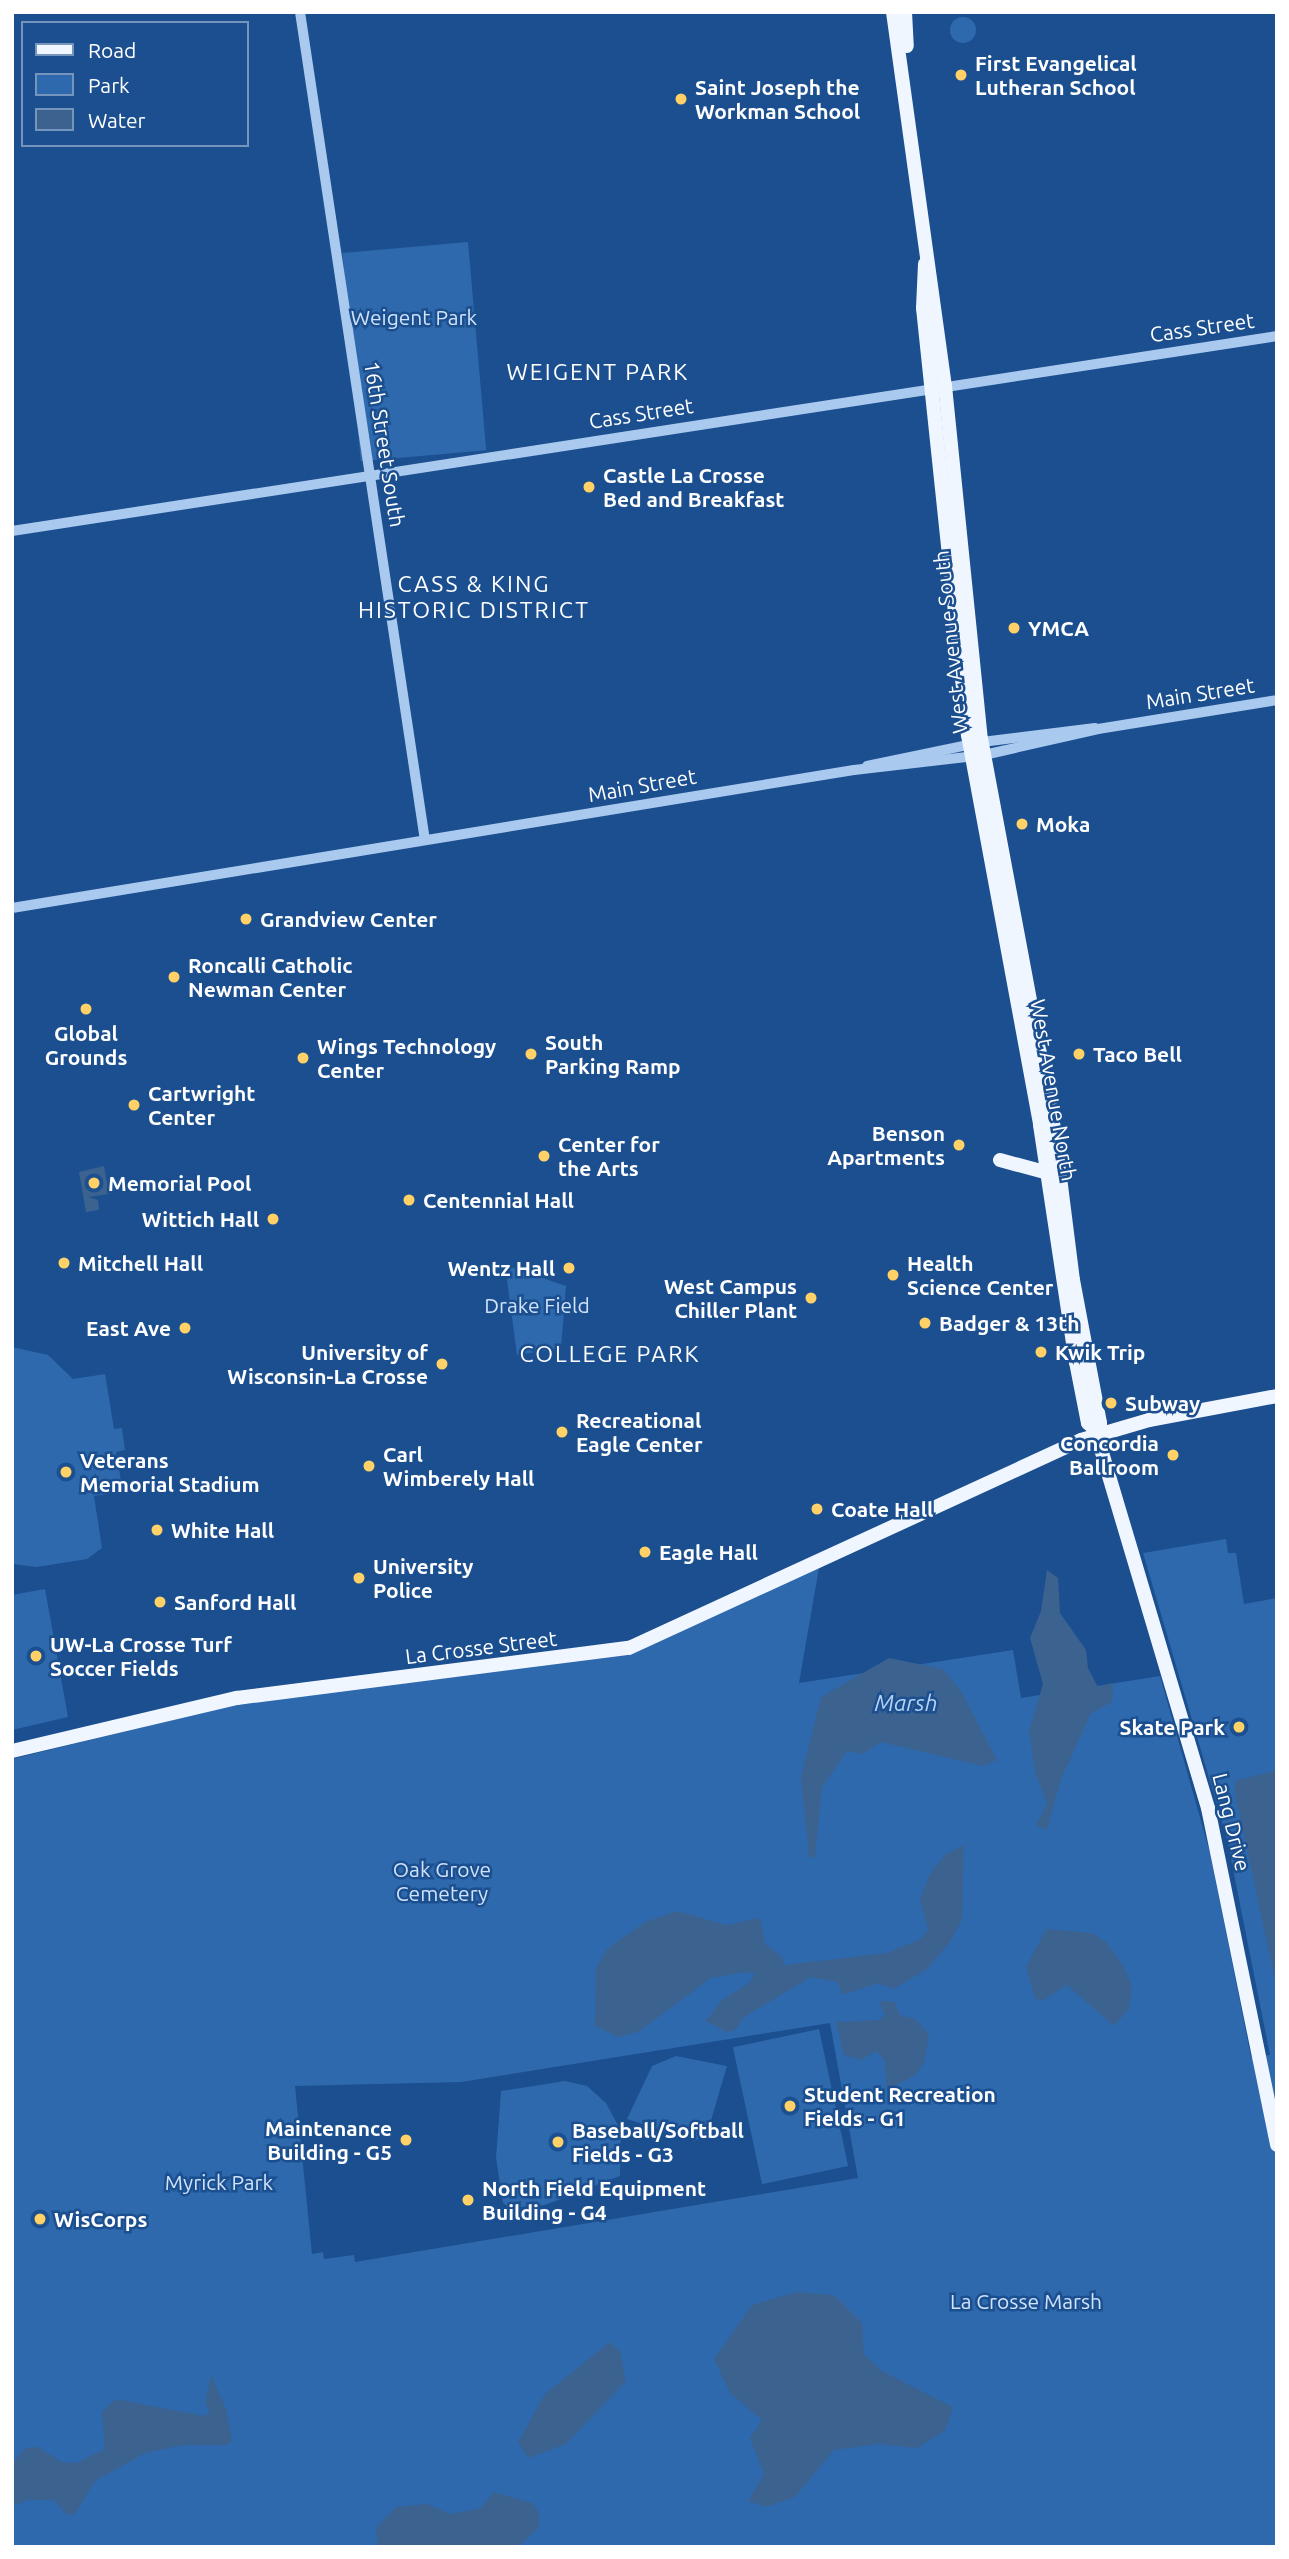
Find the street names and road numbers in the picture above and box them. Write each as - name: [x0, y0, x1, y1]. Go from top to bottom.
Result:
- street label: Cass Street: [1148, 307, 1256, 347]
- street label: 16th Street South: [359, 359, 411, 529]
- street label: Cass Street: [587, 392, 695, 434]
- street label: West Avenue South: [928, 549, 972, 735]
- street label: Main Street: [1144, 672, 1256, 714]
- street label: Main Street: [586, 763, 698, 807]
- street label: West Avenue North: [1026, 997, 1082, 1183]
- street label: La Crosse Street: [404, 1625, 558, 1669]
- street label: Lang Drive: [1208, 1770, 1256, 1874]

